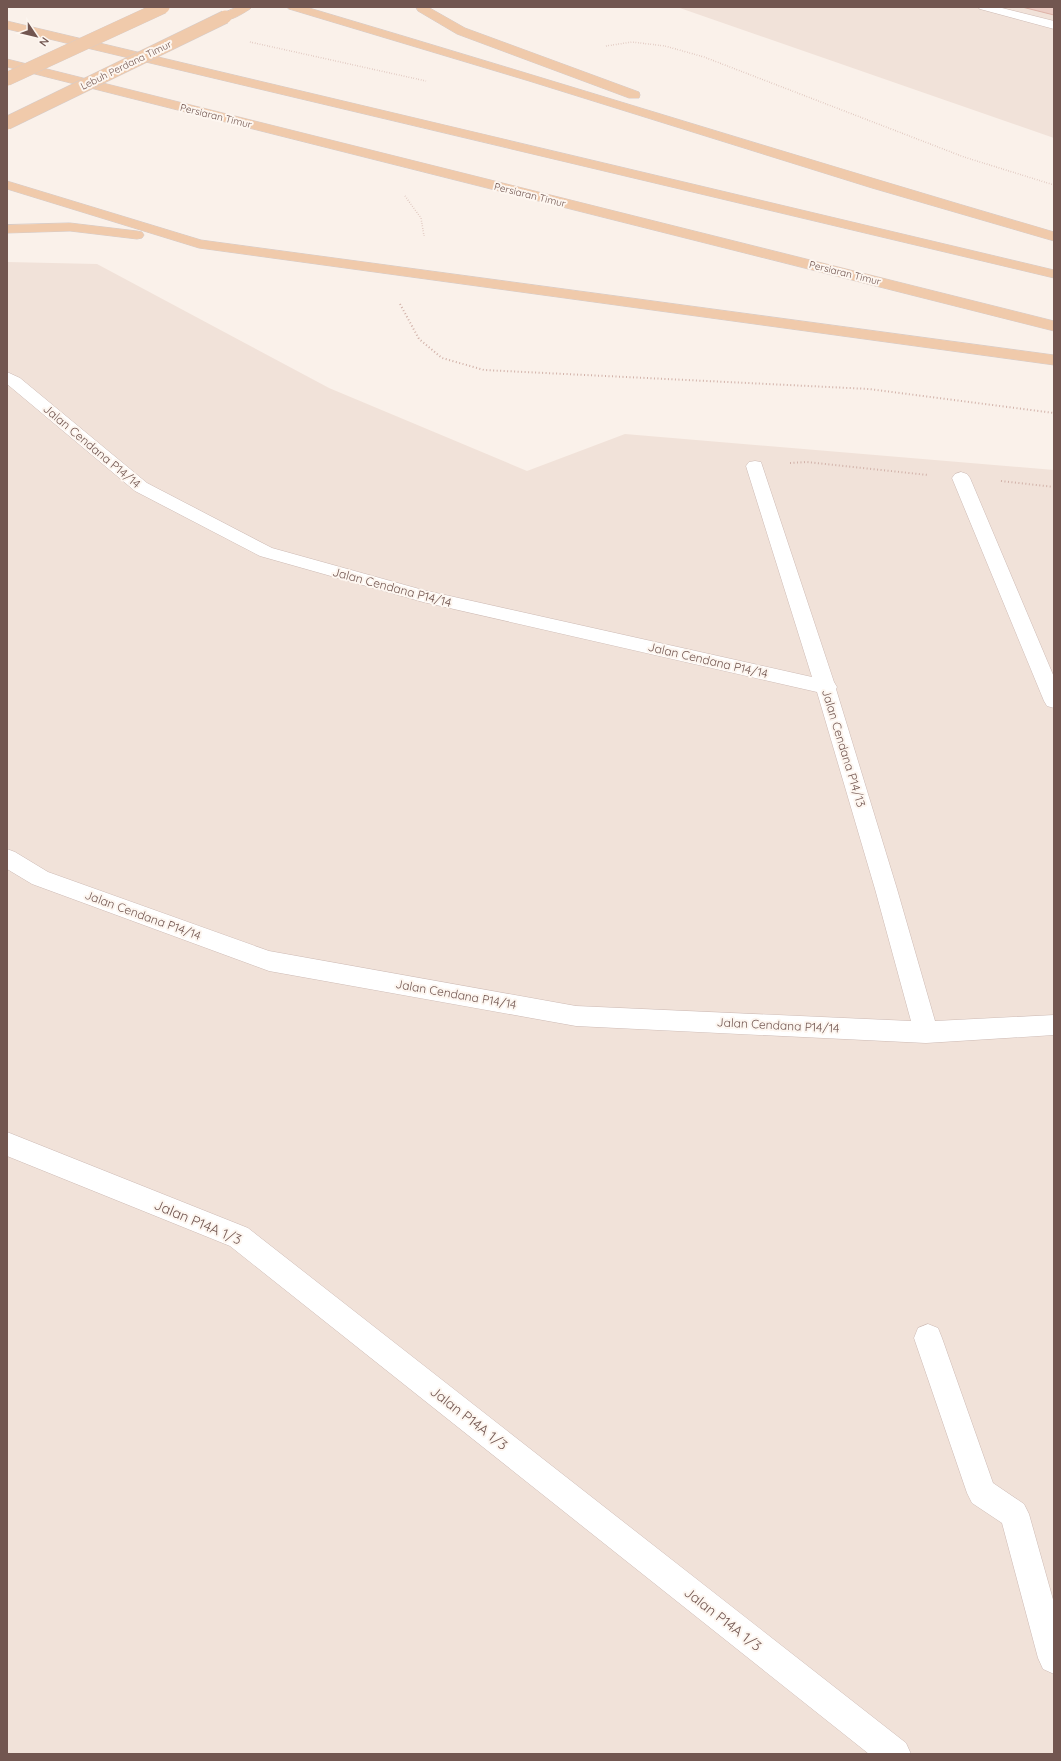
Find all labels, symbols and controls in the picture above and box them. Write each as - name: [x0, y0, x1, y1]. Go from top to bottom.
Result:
- north arrow: [16, 16, 56, 56]
- text: N: [36, 34, 52, 49]
- street label: Lebuh Perdana Timur: [78, 37, 174, 93]
- street label: Persiaran Timur: [179, 101, 253, 131]
- street label: Persiaran Timur: [493, 180, 567, 210]
- street label: Persiaran Timur: [808, 258, 882, 288]
- street label: Jalan Cendana P14/14: [40, 401, 144, 491]
- street label: Jalan Cendana P14/14: [331, 564, 453, 610]
- street label: Jalan Cendana P14/14: [647, 639, 769, 681]
- street label: Jalan Cendana P14/13: [819, 687, 869, 809]
- street label: Jalan Cendana P14/14: [83, 887, 203, 943]
- street label: Jalan Cendana P14/14: [394, 976, 518, 1012]
- street label: Jalan Cendana P14/14: [716, 1014, 840, 1036]
- street label: Jalan P14A 1/3: [151, 1195, 245, 1249]
- street label: Jalan P14A 1/3: [427, 1382, 511, 1454]
- street label: Jalan P14A 1/3: [681, 1583, 765, 1655]

